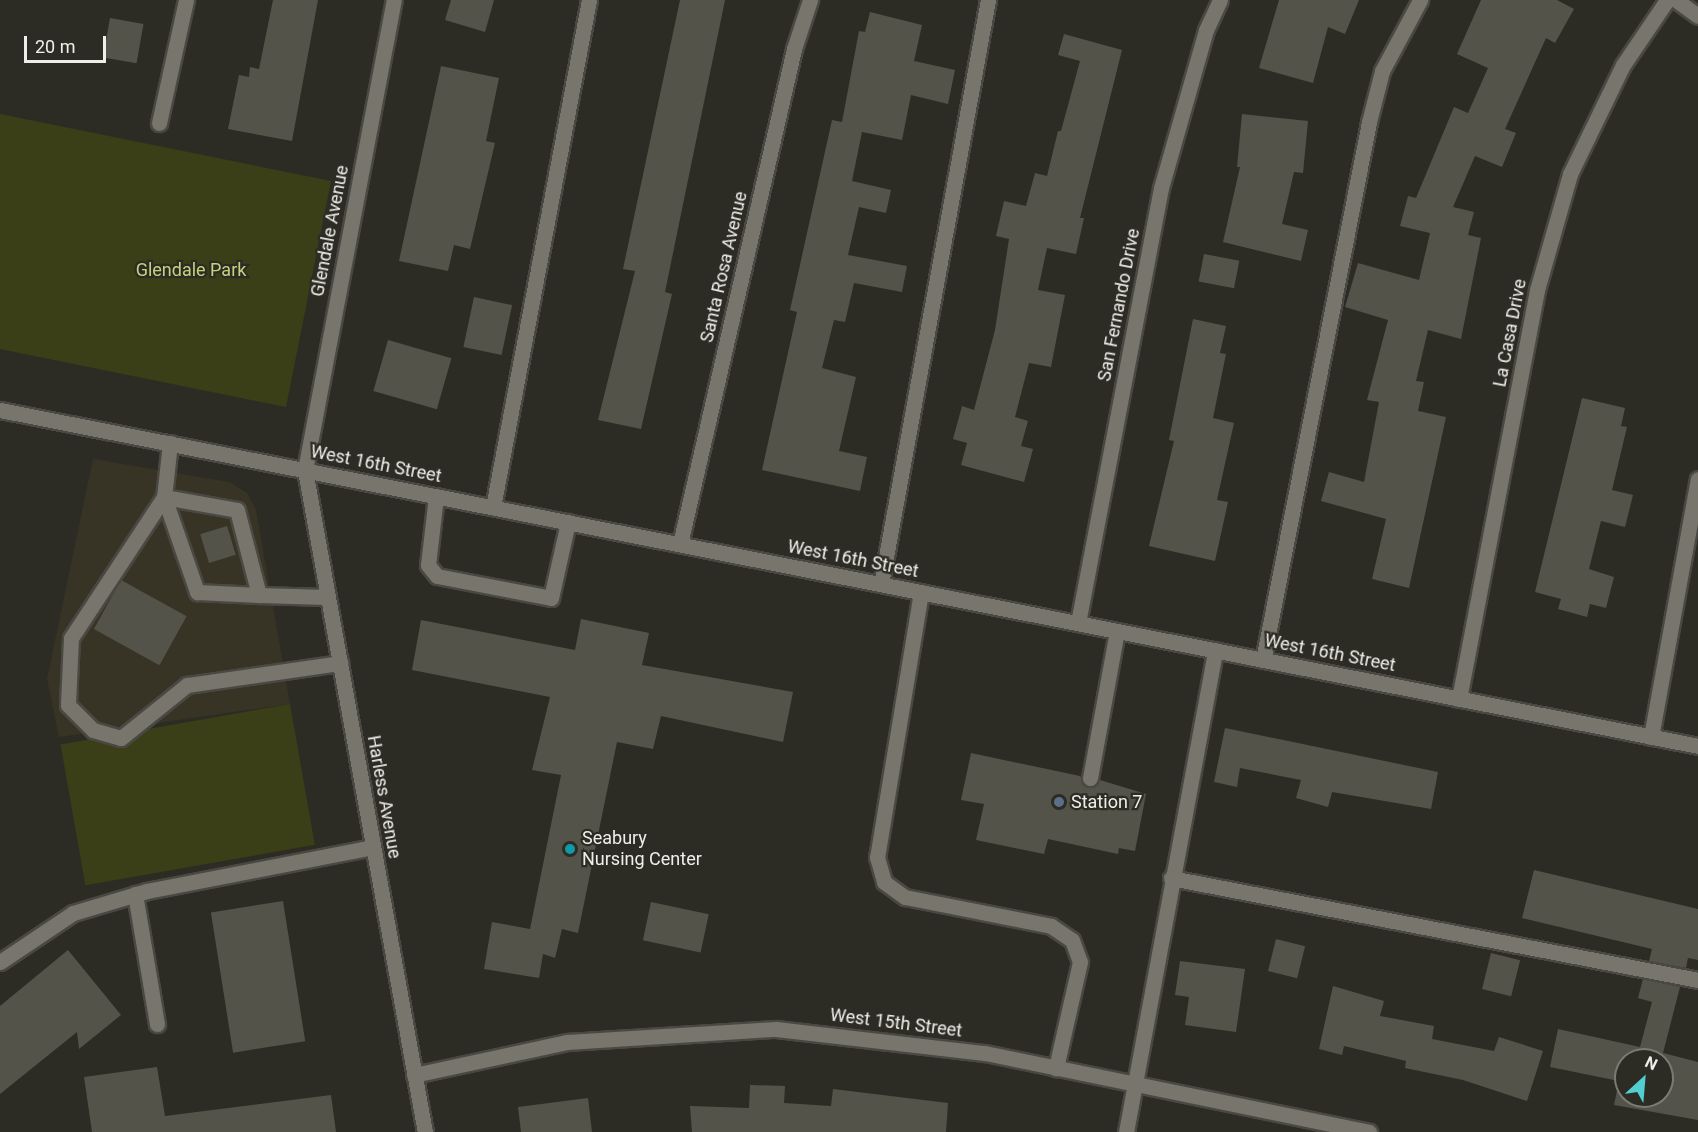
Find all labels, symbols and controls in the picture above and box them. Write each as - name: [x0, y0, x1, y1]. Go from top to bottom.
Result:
- scale bar: [27, 24, 110, 62]
- text: 20 m: [35, 36, 75, 57]
- street label: Glendale Avenue: [307, 164, 353, 298]
- street label: Santa Rosa Avenue: [696, 189, 752, 345]
- street label: San Fernando Drive: [1094, 227, 1144, 383]
- park label: Glendale Park: [136, 259, 246, 281]
- street label: La Casa Drive: [1489, 277, 1531, 389]
- street label: West 16th Street: [309, 441, 443, 487]
- street label: West 16th Street: [786, 536, 920, 582]
- street label: West 16th Street: [1263, 630, 1397, 676]
- street label: Harless Avenue: [363, 734, 405, 860]
- place label: Station 7: [1071, 791, 1142, 813]
- marker: Station 7: [1052, 795, 1066, 809]
- place label: Seabury Nursing Center: [582, 828, 702, 870]
- marker: Seabury Nursing Center: [563, 842, 577, 856]
- street label: West 15th Street: [829, 1004, 963, 1042]
- north arrow: [1614, 1048, 1674, 1108]
- text: N: [1642, 1052, 1660, 1074]

